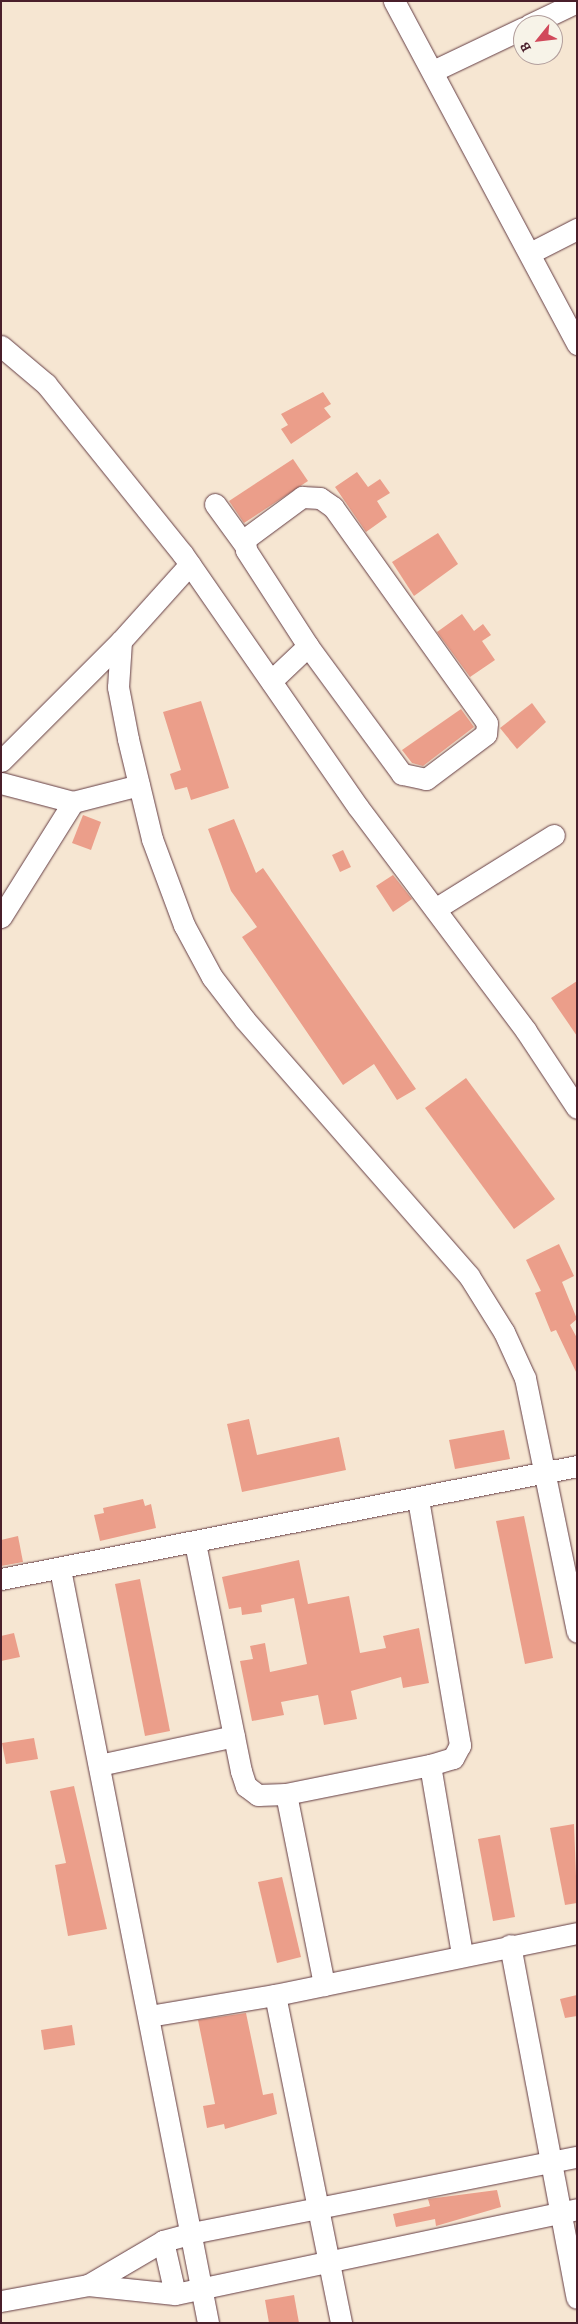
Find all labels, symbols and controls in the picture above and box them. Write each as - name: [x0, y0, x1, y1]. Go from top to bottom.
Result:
- north arrow: [513, 15, 563, 65]
- text: B: [515, 39, 536, 55]

